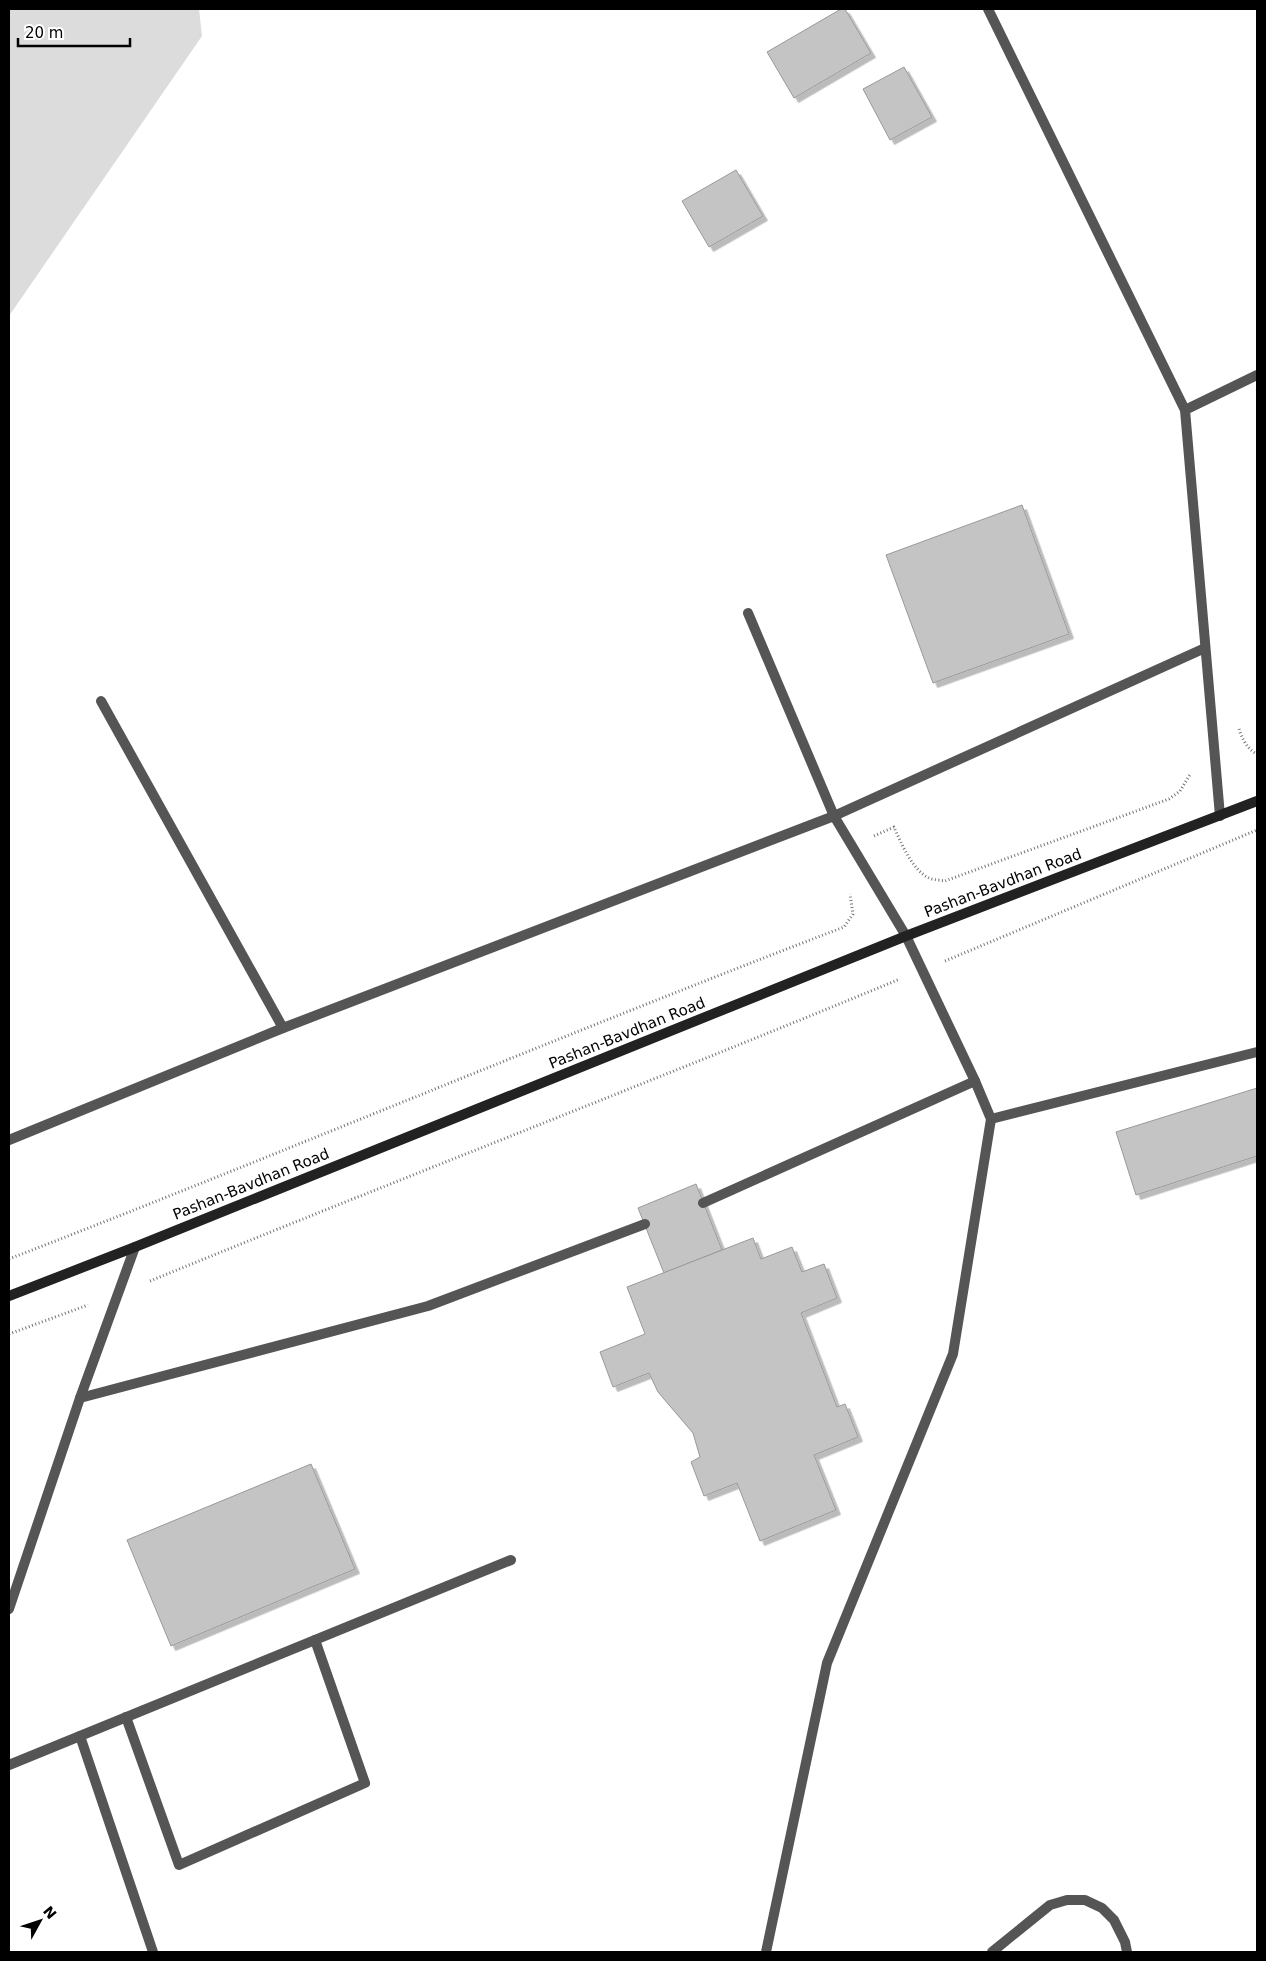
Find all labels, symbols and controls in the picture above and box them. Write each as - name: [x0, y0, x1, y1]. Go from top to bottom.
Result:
- scale bar: [18, 15, 130, 47]
- text: 20 m: [25, 24, 63, 42]
- street label: Pashan-Bavdhan Road: [922, 845, 1084, 921]
- street label: Pashan-Bavdhan Road: [546, 993, 708, 1073]
- street label: Pashan-Bavdhan Road: [170, 1144, 332, 1224]
- north arrow: [15, 1896, 65, 1946]
- text: N: [40, 1903, 60, 1922]

